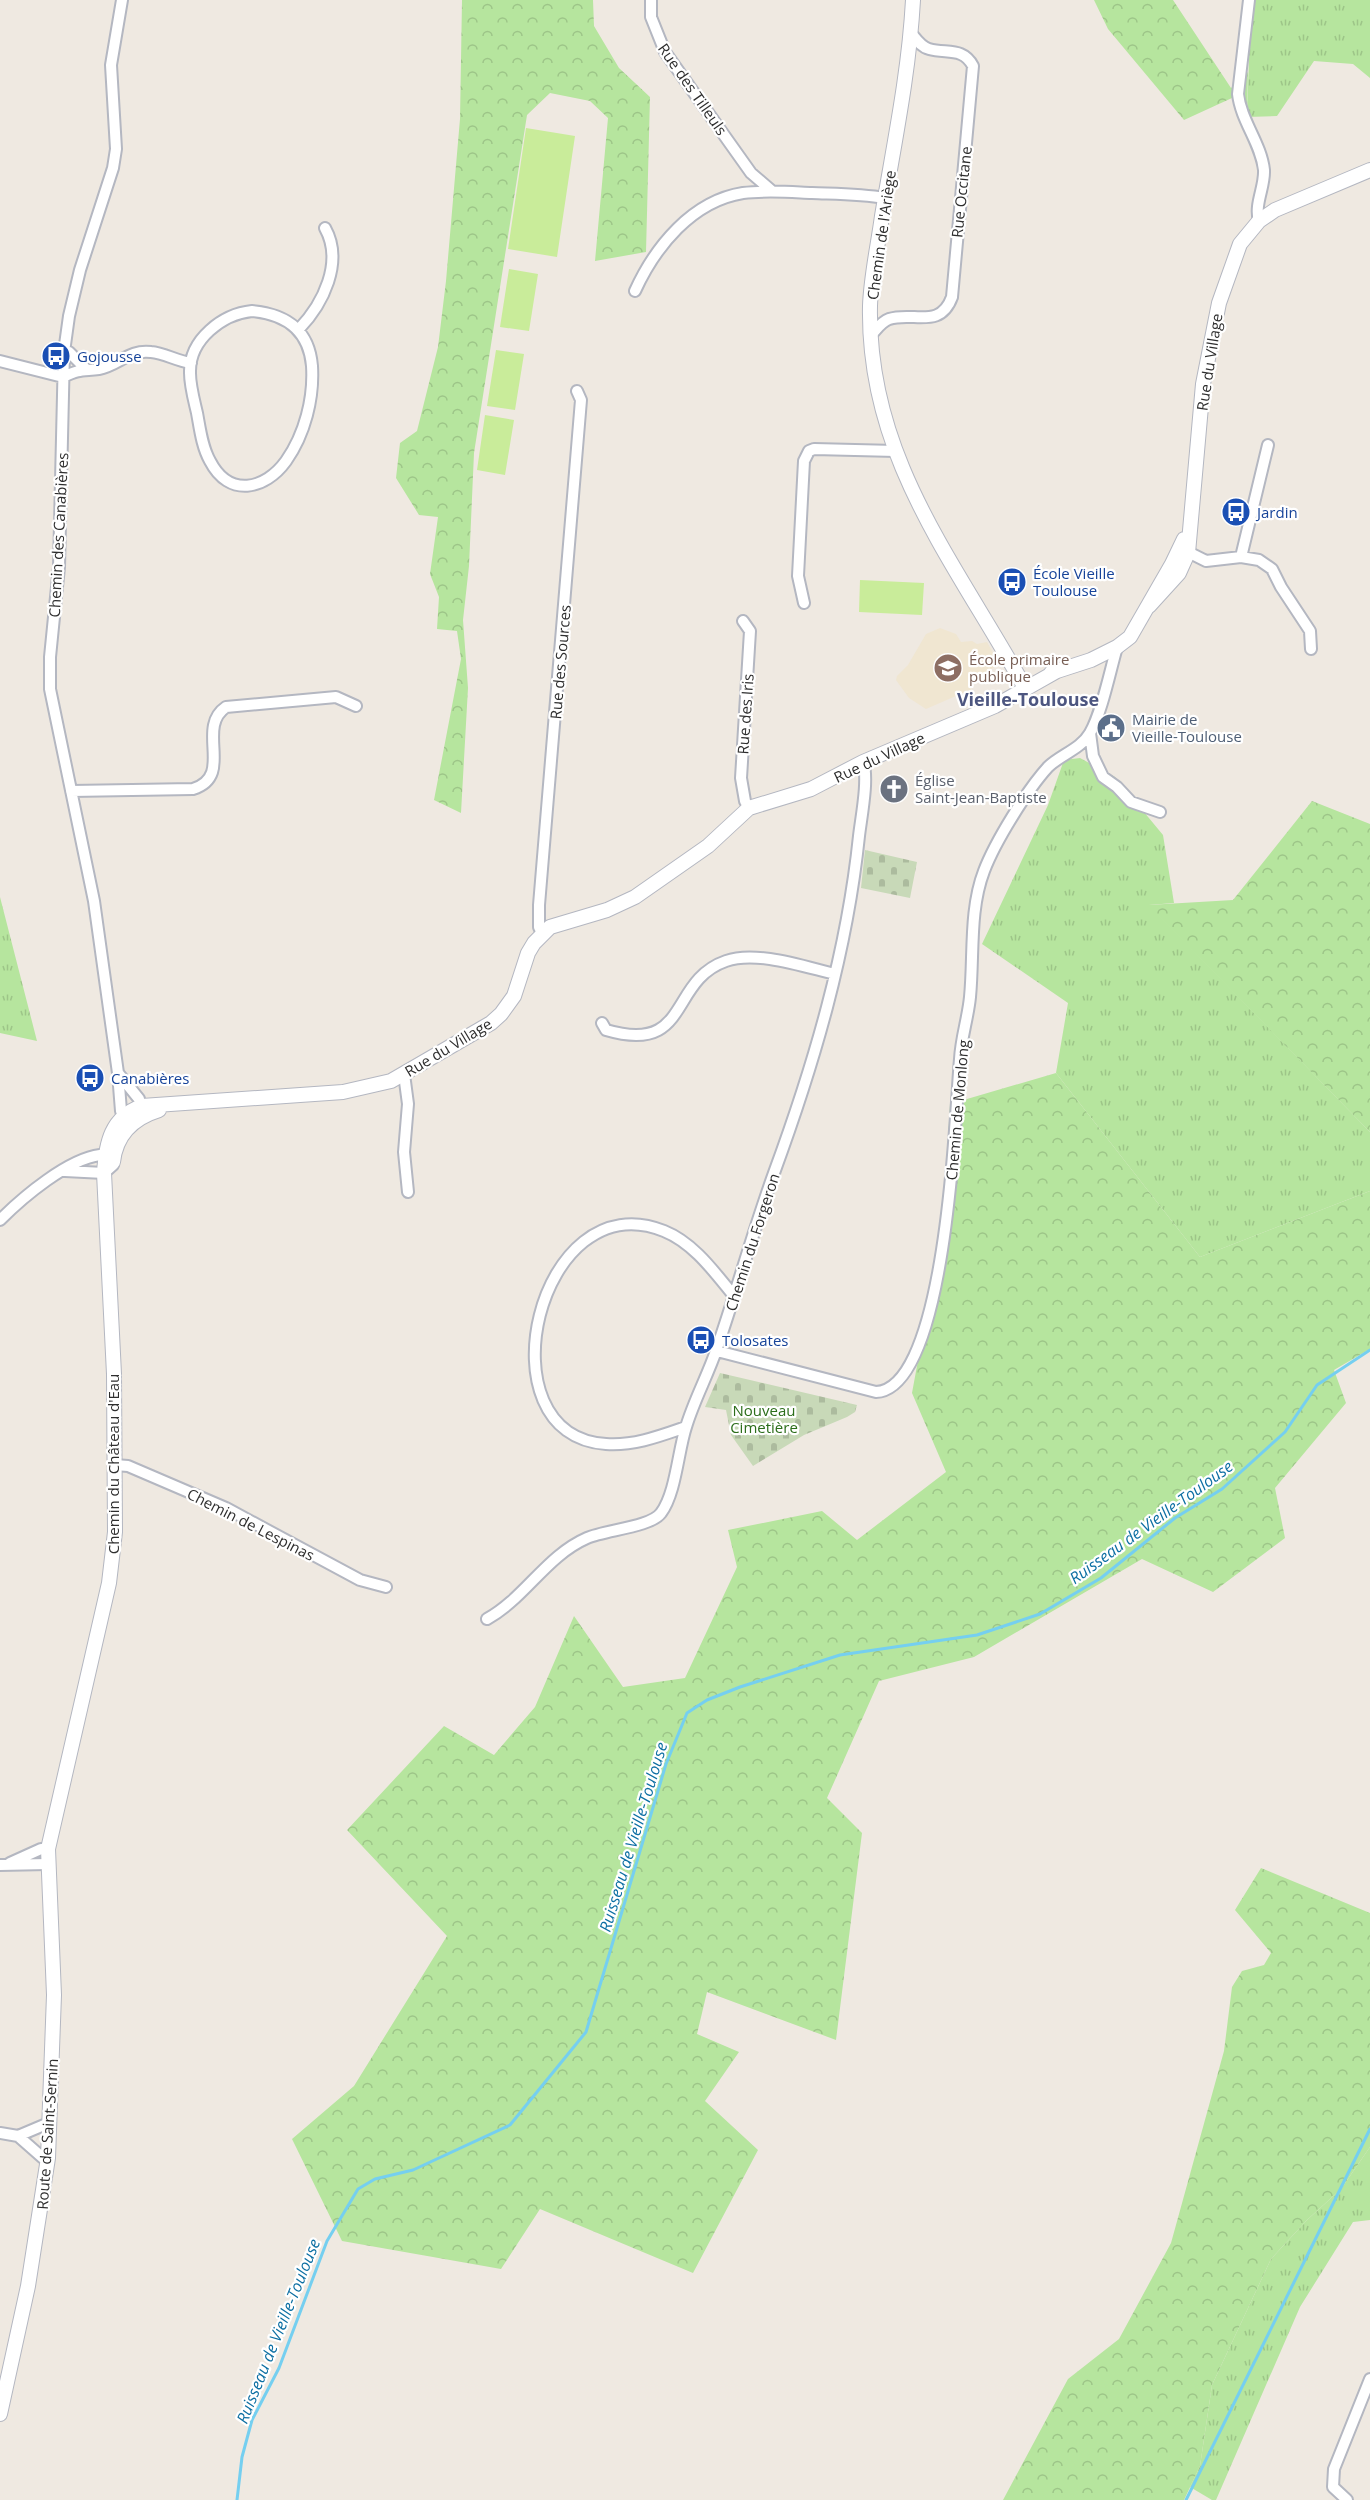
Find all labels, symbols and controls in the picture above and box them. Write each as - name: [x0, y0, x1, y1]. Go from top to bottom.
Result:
- street label: Rue des Tilleuls: [654, 39, 732, 139]
- street label: Rue Occitane: [946, 145, 976, 239]
- street label: Chemin de l'Ariège: [862, 169, 900, 301]
- street label: Rue du Village: [1191, 312, 1227, 412]
- bus stop icon: Gojousse: [40, 340, 72, 372]
- place label: Gojousse: [77, 346, 142, 366]
- street label: Chemin des Canabières: [44, 452, 72, 618]
- bus stop icon: Jardin: [1220, 496, 1252, 528]
- place label: Jardin: [1255, 502, 1298, 522]
- place label: École Vieille Toulouse: [1033, 563, 1115, 600]
- bus stop icon: École Vieille Toulouse: [996, 566, 1028, 598]
- street label: Rue des Sources: [545, 604, 575, 720]
- place label: École primaire publique: [969, 649, 1069, 686]
- school or university icon: École primaire publique: [932, 652, 964, 684]
- street label: Rue des Iris: [732, 673, 758, 755]
- district label: Vieille-Toulouse: [957, 687, 1099, 711]
- place label: Mairie de Vieille-Toulouse: [1132, 709, 1242, 746]
- public building icon: Mairie de Vieille-Toulouse: [1095, 712, 1127, 744]
- street label: Rue du Village: [830, 727, 928, 787]
- place label: Église Saint-Jean-Baptiste: [915, 770, 1047, 807]
- church icon: Église Saint-Jean-Baptiste: [878, 773, 910, 805]
- street label: Rue du Village: [401, 1013, 495, 1081]
- street label: Chemin de Monlong: [941, 1039, 973, 1181]
- bus stop icon: Canabières: [74, 1062, 106, 1094]
- place label: Canabières: [111, 1068, 189, 1088]
- street label: Chemin du Forgeron: [720, 1170, 784, 1314]
- bus stop icon: Tolosates: [685, 1324, 717, 1356]
- place label: Tolosates: [722, 1330, 789, 1350]
- street label: Chemin du Château d'Eau: [103, 1374, 123, 1554]
- park label: Nouveau Cimetière: [730, 1400, 798, 1437]
- water label: Ruisseau de Vieille-Toulouse: [1065, 1455, 1237, 1589]
- street label: Chemin de Lespinas: [184, 1483, 318, 1565]
- water label: Ruisseau de Vieille-Toulouse: [594, 1739, 672, 1935]
- street label: Route de Saint-Sernin: [32, 2058, 62, 2210]
- water label: Ruisseau de Vieille-Toulouse: [231, 2235, 325, 2427]

